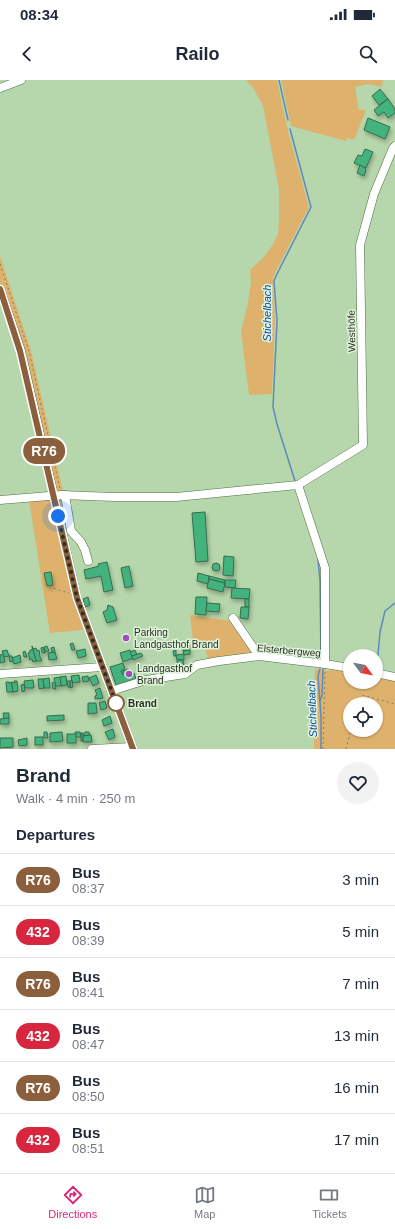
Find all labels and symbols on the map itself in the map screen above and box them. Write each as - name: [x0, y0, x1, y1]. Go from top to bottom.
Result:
- water label: Stichelbach: [261, 285, 273, 341]
- street label: Westhöfe: [346, 309, 357, 352]
- line badge: R76: [21, 438, 67, 464]
- your location: [48, 506, 68, 526]
- place label: Parking Landgasthof Brand: [134, 627, 219, 650]
- marker: Parking Landgasthof Brand: [121, 633, 131, 643]
- street label: Elsterbergweg: [257, 642, 321, 659]
- north arrow: [343, 649, 383, 689]
- place label: Landgasthof Brand: [137, 663, 192, 686]
- marker: Landgasthof Brand: [124, 669, 134, 679]
- water label: Stichelbach: [305, 680, 319, 738]
- marker: Brand: [107, 694, 125, 712]
- place label: Brand: [128, 698, 157, 709]

